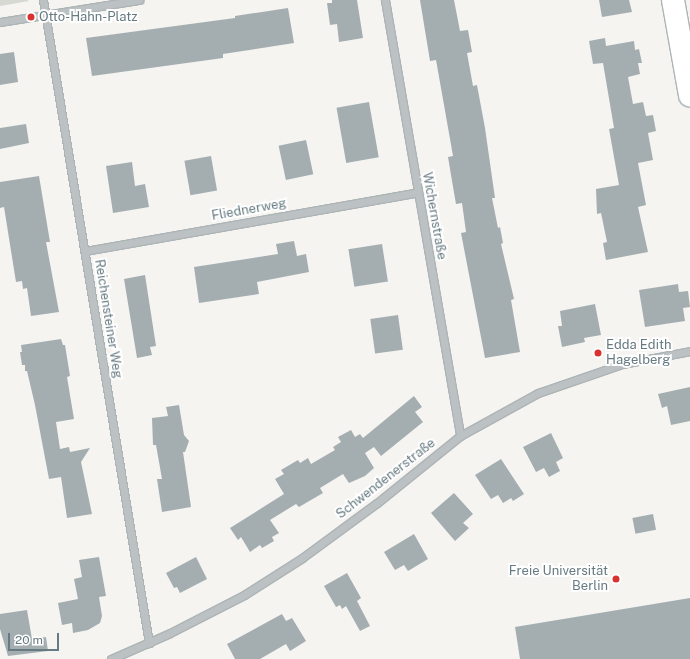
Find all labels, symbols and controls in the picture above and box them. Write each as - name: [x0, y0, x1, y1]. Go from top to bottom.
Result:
- place label: Otto-Hahn-Platz: [39, 9, 137, 25]
- marker: Otto-Hahn-Platz: [26, 12, 36, 22]
- street label: Wichernstraße: [419, 171, 449, 261]
- street label: Fliednerweg: [210, 196, 288, 224]
- street label: Reichensteiner Weg: [91, 258, 125, 380]
- place label: Edda Edith Hagelberg: [606, 338, 671, 369]
- marker: Edda Edith Hagelberg: [593, 348, 603, 358]
- street label: Schwendenerstraße: [333, 435, 439, 523]
- place label: Freie Universität Berlin: [509, 564, 608, 595]
- marker: Freie Universität Berlin: [611, 574, 621, 584]
- scale bar: [10, 625, 61, 651]
- text: 20 m: [15, 633, 43, 647]

